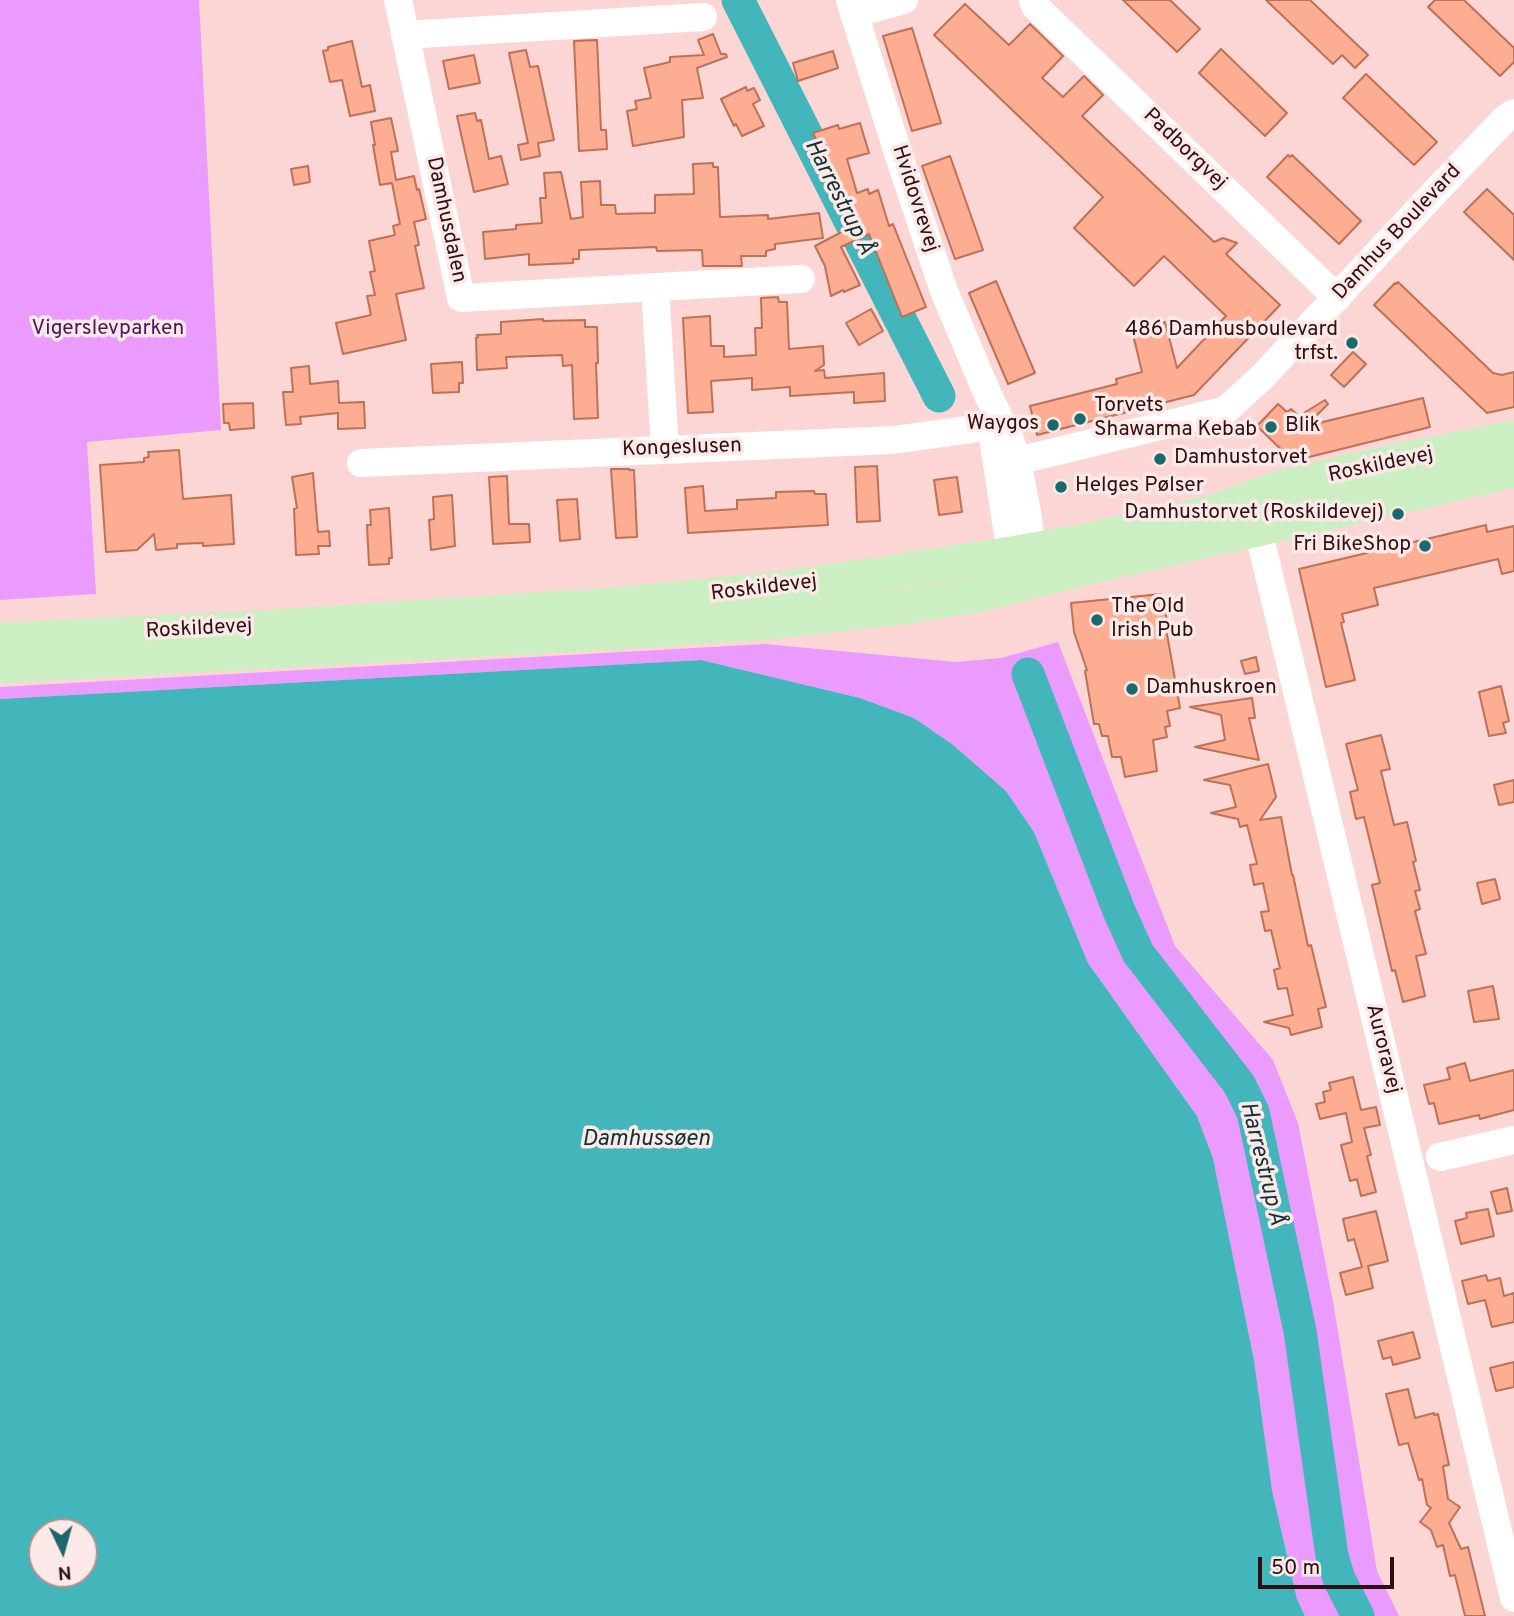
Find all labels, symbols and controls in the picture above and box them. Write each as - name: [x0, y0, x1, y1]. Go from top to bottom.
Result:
- street label: Padborgvej: [1137, 104, 1231, 196]
- water label: Harrestrup Å: [797, 135, 879, 261]
- street label: Hvidovrevej: [885, 142, 943, 256]
- street label: Damhusdalen: [419, 155, 471, 285]
- street label: Damhus Boulevard: [1329, 160, 1467, 306]
- park label: Vigerslevparken: [32, 317, 184, 343]
- place label: 486 Damhusboulevard trfst.: [1125, 318, 1338, 368]
- marker: 486 Damhusboulevard trfst.: [1344, 335, 1360, 351]
- place label: Torvets Shawarma Kebab: [1094, 394, 1257, 444]
- marker: Torvets Shawarma Kebab: [1072, 411, 1088, 427]
- place label: Waygos: [967, 412, 1039, 438]
- place label: Blik: [1285, 414, 1321, 440]
- marker: Waygos: [1045, 417, 1061, 433]
- marker: Blik: [1263, 419, 1279, 435]
- street label: Kongeslusen: [622, 434, 742, 464]
- street label: Roskildevej: [1326, 443, 1436, 489]
- place label: Damhustorvet: [1174, 446, 1308, 472]
- marker: Damhustorvet: [1152, 451, 1168, 467]
- place label: Helges Pølser: [1075, 474, 1204, 500]
- marker: Helges Pølser: [1053, 479, 1069, 495]
- place label: Damhustorvet (Roskildevej): [1124, 501, 1384, 527]
- marker: Damhustorvet (Roskildevej): [1390, 506, 1406, 522]
- place label: Fri BikeShop: [1293, 533, 1411, 559]
- marker: Fri BikeShop: [1417, 538, 1433, 554]
- street label: Roskildevej: [709, 570, 819, 608]
- place label: The Old Irish Pub: [1111, 595, 1193, 645]
- marker: The Old Irish Pub: [1089, 612, 1105, 628]
- street label: Roskildevej: [145, 615, 253, 645]
- place label: Damhuskroen: [1146, 676, 1277, 702]
- marker: Damhuskroen: [1124, 681, 1140, 697]
- street label: Auroravej: [1359, 1002, 1405, 1096]
- water label: Harrestrup Å: [1232, 1099, 1290, 1229]
- water label: Damhussøen: [582, 1126, 710, 1154]
- north arrow: [28, 1518, 98, 1588]
- scale bar: [1262, 1542, 1398, 1586]
- text: 50 m: [1271, 1555, 1320, 1582]
- text: N: [57, 1559, 73, 1584]

